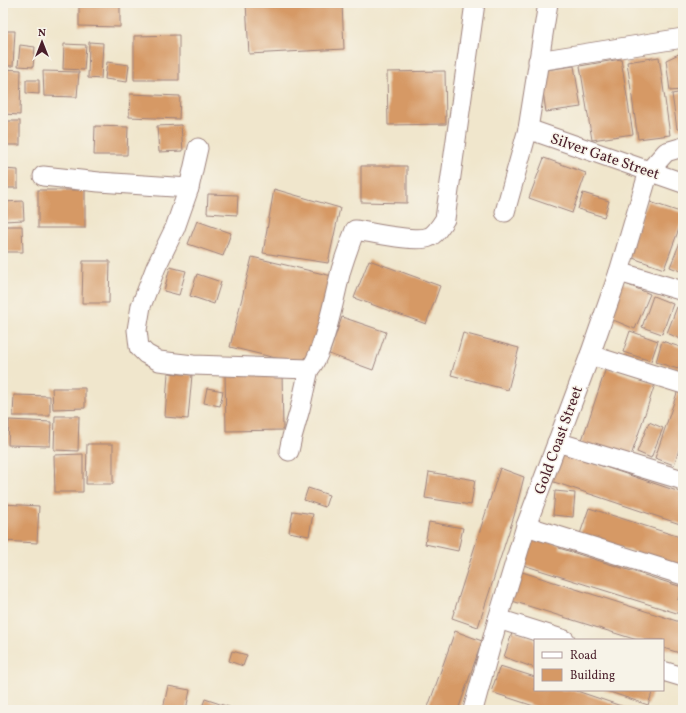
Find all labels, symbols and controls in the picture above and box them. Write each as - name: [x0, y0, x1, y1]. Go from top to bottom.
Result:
- north arrow: [22, 22, 62, 62]
- text: N: [38, 26, 46, 41]
- street label: Silver Gate Street: [547, 129, 662, 186]
- street label: Gold Coast Street: [530, 383, 589, 498]
- legend: [534, 639, 664, 691]
- text: Road: [570, 648, 597, 664]
- text: Building: [570, 668, 615, 684]

